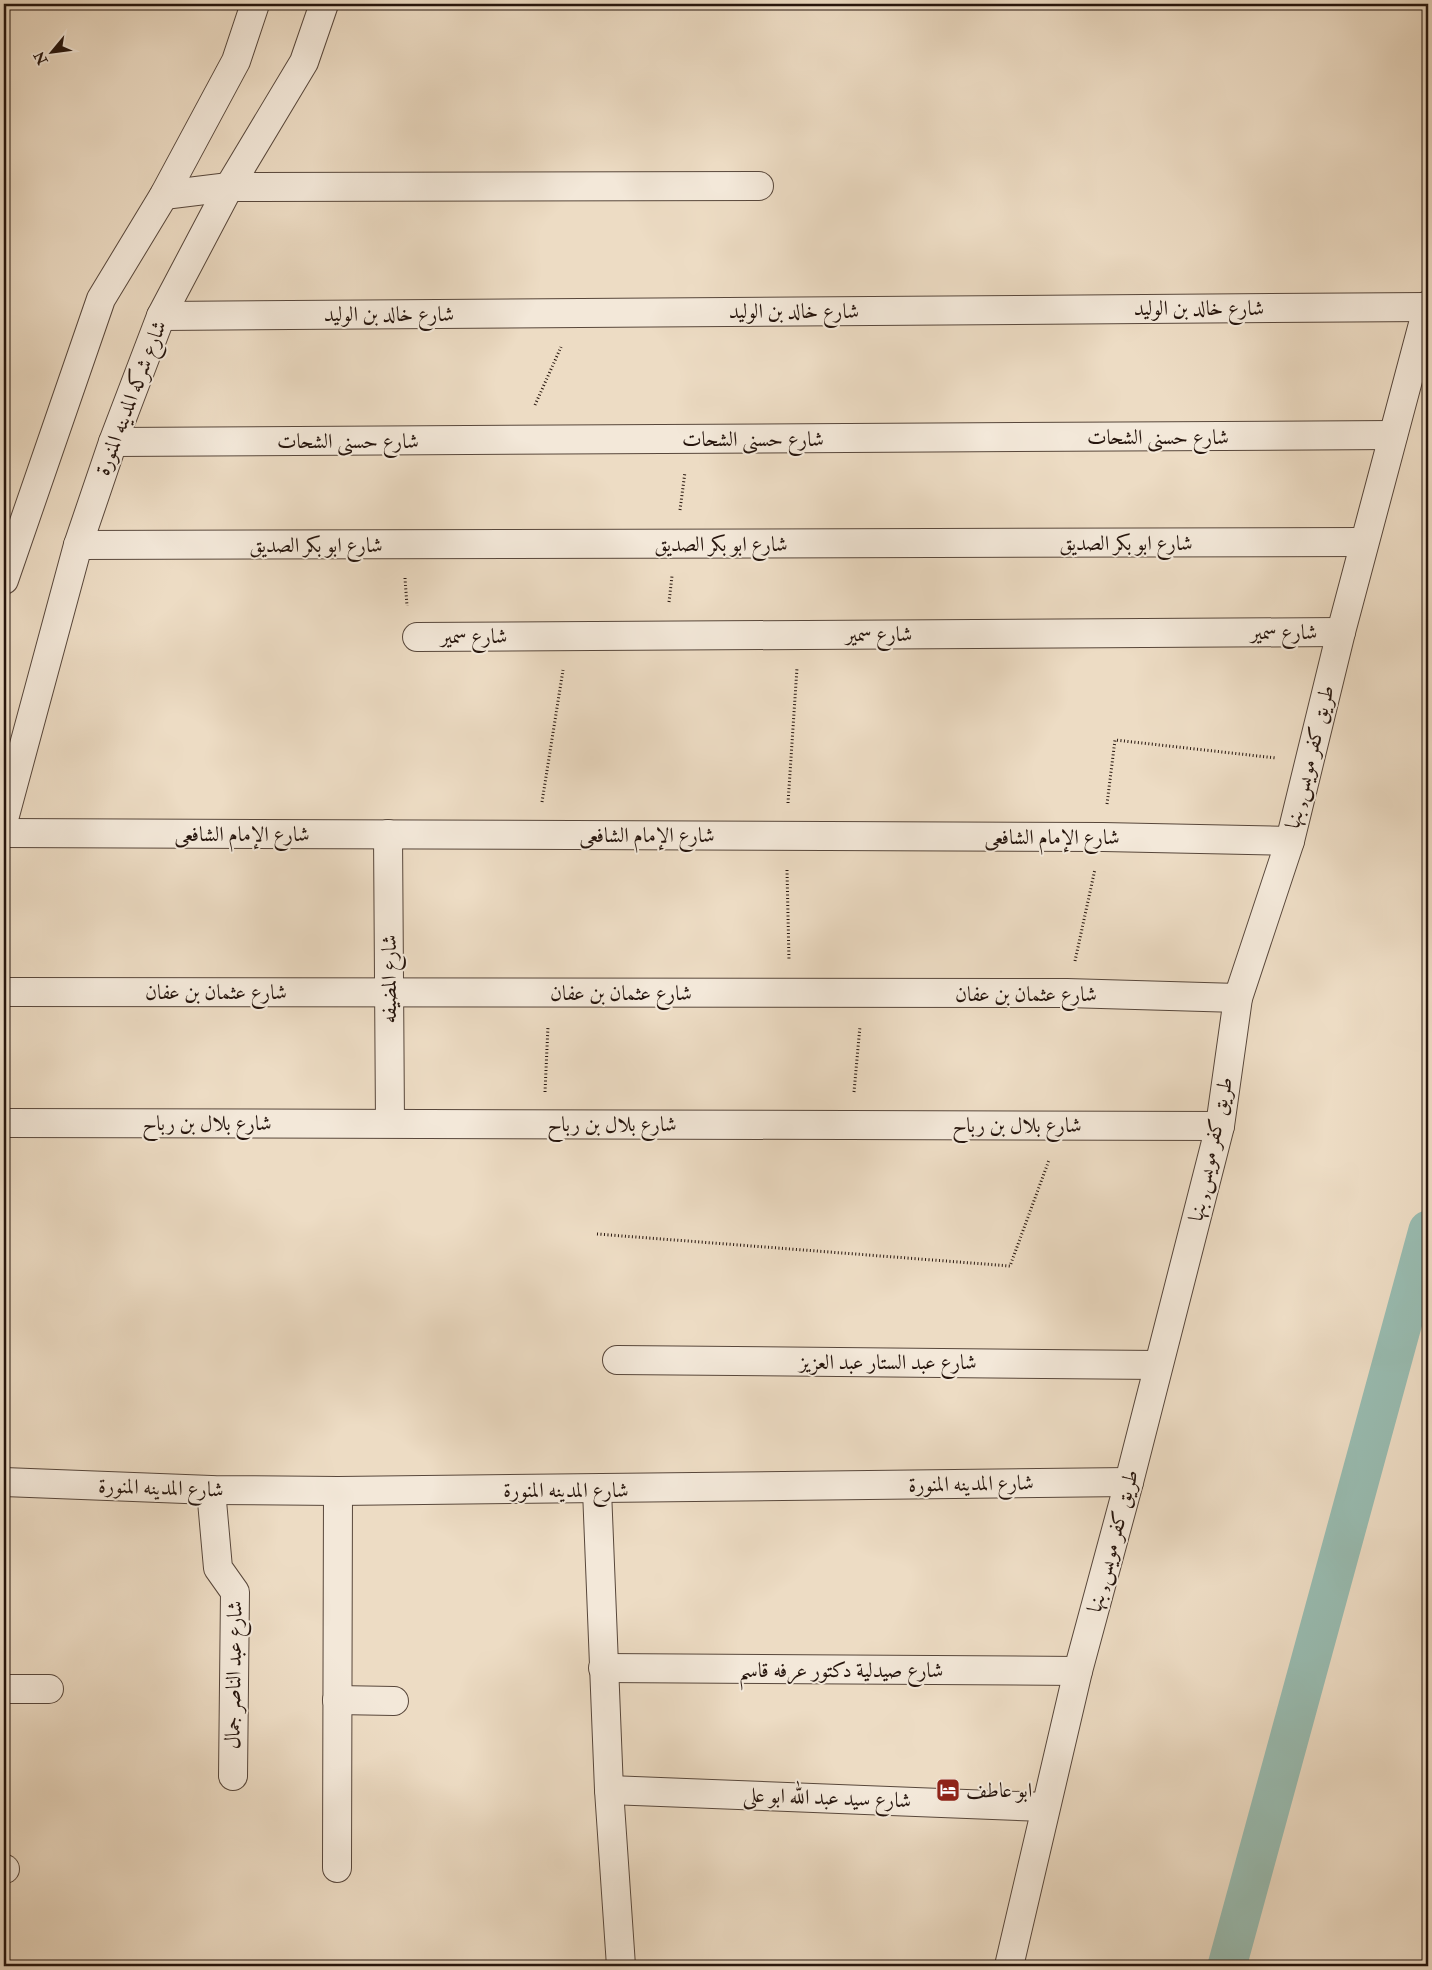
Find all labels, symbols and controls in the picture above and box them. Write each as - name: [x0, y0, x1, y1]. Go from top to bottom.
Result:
- north arrow: [28, 28, 78, 78]
- text: N: [30, 48, 52, 69]
- street label: شارع خالد بن الوليد: [1134, 295, 1264, 326]
- street label: شارع خالد بن الوليد: [729, 298, 859, 329]
- street label: شارع خالد بن الوليد: [324, 301, 454, 332]
- street label: شارع شركه المدينه المنورة: [89, 317, 177, 481]
- street label: شارع حسنى الشحات: [1087, 424, 1229, 455]
- street label: شارع حسنى الشحات: [682, 426, 824, 457]
- street label: شارع حسنى الشحات: [277, 428, 419, 459]
- street label: شارع ابو بكر الصديق: [1059, 530, 1193, 561]
- street label: شارع ابو بكر الصديق: [654, 531, 788, 562]
- street label: شارع ابو بكر الصديق: [249, 532, 383, 563]
- street label: شارع سمير: [1248, 619, 1318, 650]
- street label: شارع سمير: [843, 621, 913, 652]
- street label: شارع سمير: [438, 623, 508, 654]
- street label: طريق كفر مويس, بنها: [1279, 682, 1341, 832]
- street label: شارع الإمام الشافعى: [174, 821, 310, 852]
- street label: شارع الإمام الشافعى: [579, 822, 715, 853]
- street label: شارع الإمام الشافعى: [984, 824, 1120, 855]
- street label: شارع المضيفه: [376, 934, 407, 1024]
- street label: شارع عثمان بن عفان: [145, 979, 287, 1010]
- street label: شارع عثمان بن عفان: [550, 980, 692, 1011]
- street label: شارع عثمان بن عفان: [955, 981, 1097, 1012]
- street label: طريق كفر مويس, بنها: [1183, 1074, 1239, 1224]
- street label: شارع بلال بن رباح: [142, 1110, 272, 1142]
- street label: شارع بلال بن رباح: [547, 1111, 677, 1143]
- street label: شارع بلال بن رباح: [952, 1112, 1082, 1144]
- street label: شارع عبد الستار عبد العزيز: [797, 1349, 977, 1380]
- street label: طريق كفر مويس, بنها: [1081, 1467, 1145, 1615]
- street label: شارع المدينه المنورة: [908, 1469, 1034, 1503]
- street label: شارع المدينه المنورة: [98, 1472, 224, 1508]
- street label: شارع المدينه المنورة: [503, 1477, 629, 1508]
- street label: شارع عبد الناصر جمال: [219, 1601, 253, 1750]
- street label: شارع صيدلية دكتور عرفه قاسم: [739, 1657, 943, 1691]
- hotel icon: ابو عاطف: [935, 1777, 961, 1803]
- place label: ابو عاطف: [966, 1777, 1032, 1804]
- street label: شارع سيد عبد الله ابو على: [742, 1778, 912, 1818]

